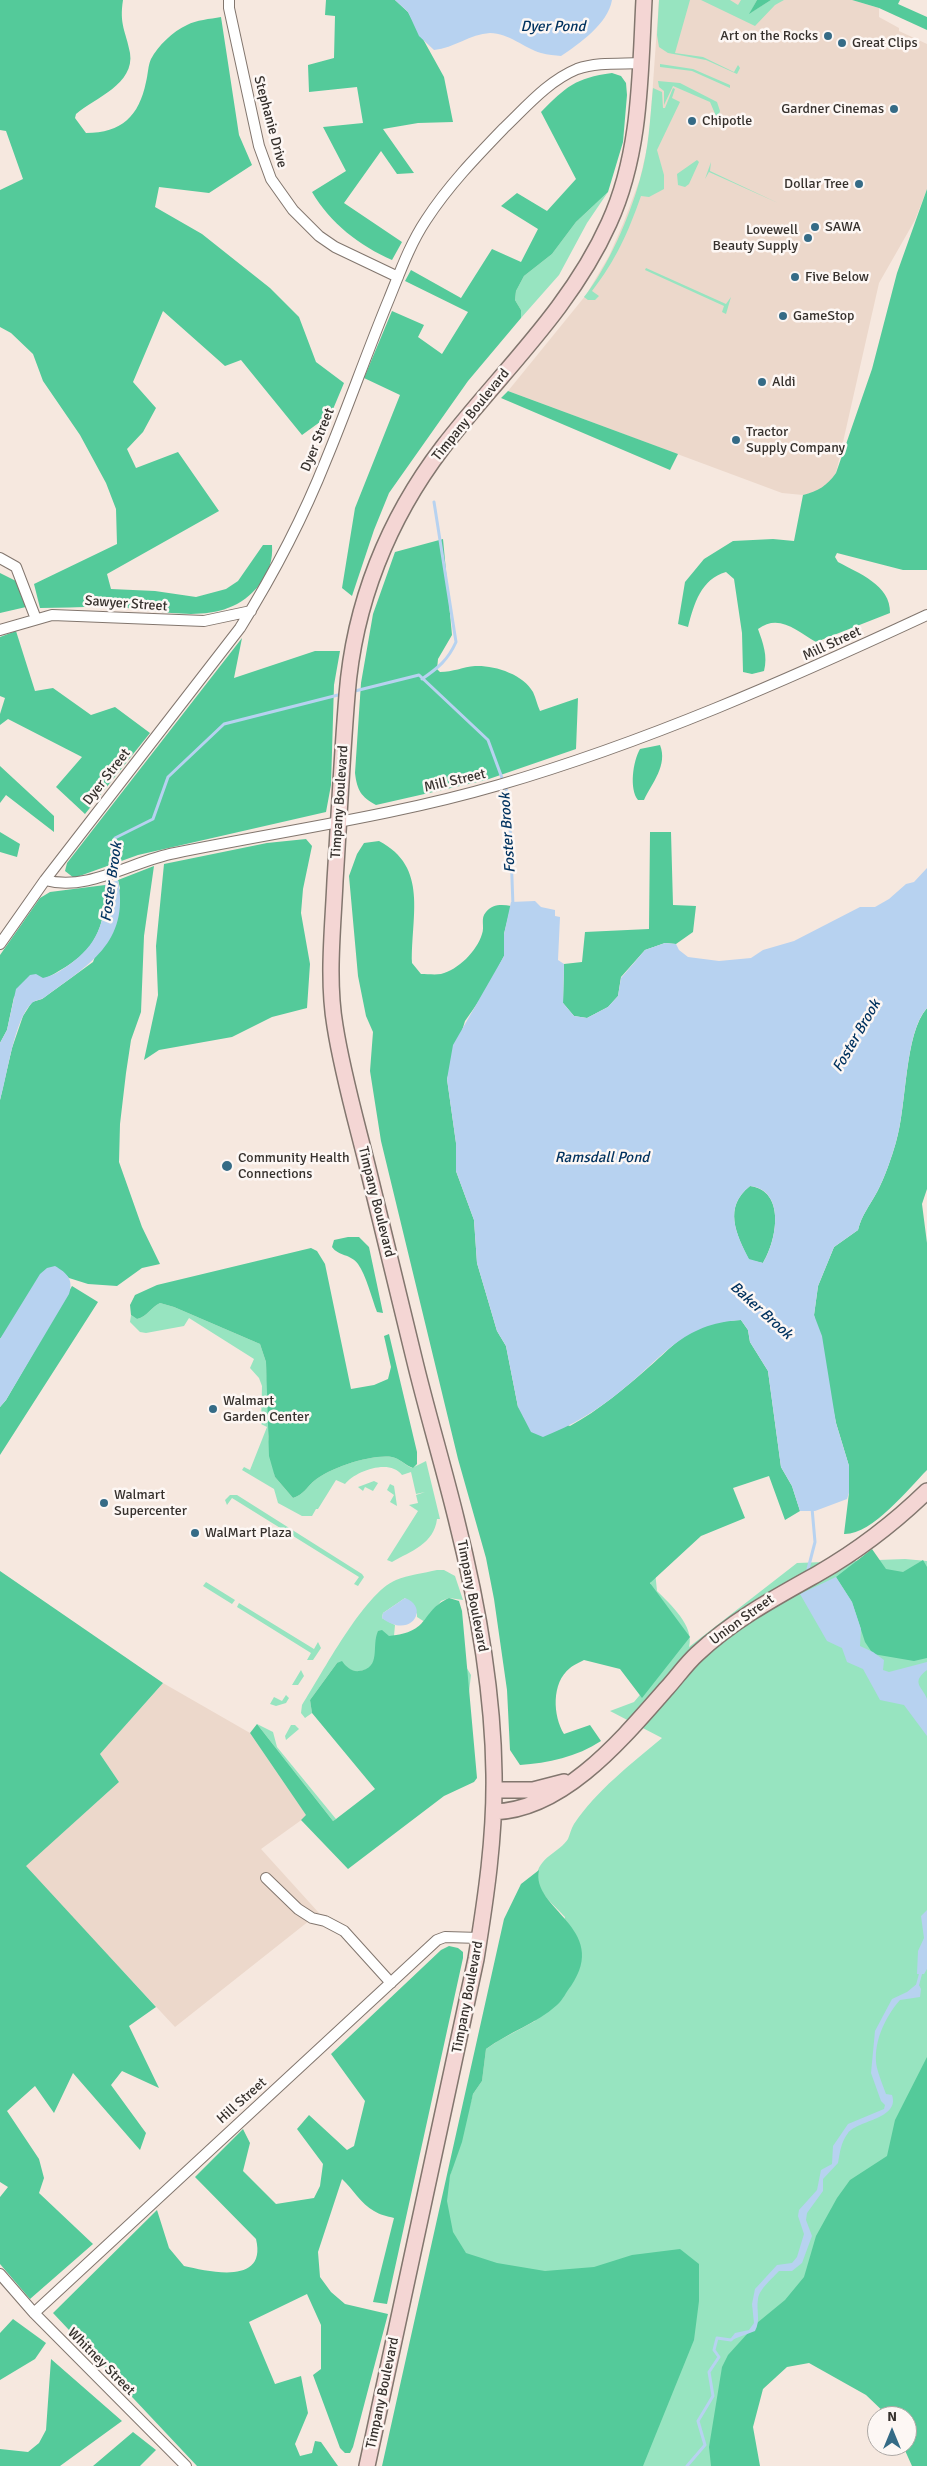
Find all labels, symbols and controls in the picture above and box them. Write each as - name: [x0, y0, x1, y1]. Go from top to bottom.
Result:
- water label: Dyer Pond: [521, 18, 585, 36]
- place label: Art on the Rocks: [720, 28, 818, 44]
- marker: Art on the Rocks: [822, 30, 834, 42]
- place label: Great Clips: [852, 35, 918, 51]
- marker: Great Clips: [836, 37, 848, 49]
- street label: Stephanie Drive: [250, 74, 290, 170]
- place label: Gardner Cinemas: [781, 101, 884, 117]
- marker: Gardner Cinemas: [888, 103, 900, 115]
- place label: Chipotle: [702, 113, 752, 129]
- marker: Chipotle: [686, 115, 698, 127]
- place label: Dollar Tree: [784, 176, 849, 192]
- marker: Dollar Tree: [853, 178, 865, 190]
- place label: SAWA: [825, 219, 861, 235]
- marker: SAWA: [809, 221, 821, 233]
- place label: Lovewell Beauty Supply: [712, 222, 798, 254]
- marker: Lovewell Beauty Supply: [802, 232, 814, 244]
- place label: Five Below: [805, 269, 869, 285]
- marker: Five Below: [789, 271, 801, 283]
- place label: GameStop: [793, 308, 855, 324]
- marker: GameStop: [777, 310, 789, 322]
- street label: Timpany Boulevard: [429, 366, 513, 464]
- place label: Aldi: [772, 374, 796, 390]
- marker: Aldi: [756, 376, 768, 388]
- street label: Dyer Street: [298, 406, 338, 474]
- place label: Tractor Supply Company: [746, 424, 845, 457]
- marker: Tractor Supply Company: [730, 434, 742, 446]
- street label: Sawyer Street: [84, 593, 168, 615]
- street label: Mill Street: [800, 623, 864, 665]
- street label: Dyer Street: [80, 745, 134, 809]
- street label: Timpany Boulevard: [328, 745, 352, 859]
- street label: Mill Street: [423, 766, 487, 796]
- water label: Foster Brook: [496, 792, 520, 874]
- water label: Foster Brook: [97, 841, 127, 923]
- water label: Foster Brook: [829, 997, 885, 1075]
- street label: Timpany Boulevard: [354, 1145, 398, 1259]
- water label: Ramsdall Pond: [555, 1149, 649, 1167]
- place label: Community Health Connections: [238, 1150, 349, 1182]
- marker: Community Health Connections: [220, 1159, 234, 1173]
- water label: Baker Brook: [726, 1278, 796, 1344]
- place label: Walmart Garden Center: [223, 1393, 309, 1425]
- marker: Walmart Garden Center: [207, 1403, 219, 1415]
- place label: Walmart Supercenter: [114, 1487, 187, 1520]
- marker: Walmart Supercenter: [98, 1497, 110, 1509]
- place label: WalMart Plaza: [205, 1525, 292, 1541]
- marker: WalMart Plaza: [189, 1527, 201, 1539]
- street label: Timpany Boulevard: [453, 1539, 491, 1653]
- street label: Union Street: [707, 1591, 777, 1649]
- street label: Timpany Boulevard: [449, 1940, 487, 2054]
- street label: Hill Street: [214, 2074, 270, 2128]
- street label: Whitney Street: [64, 2325, 138, 2399]
- street label: Timpany Boulevard: [363, 2336, 403, 2450]
- north arrow: [867, 2406, 917, 2456]
- text: N: [887, 2408, 897, 2425]

